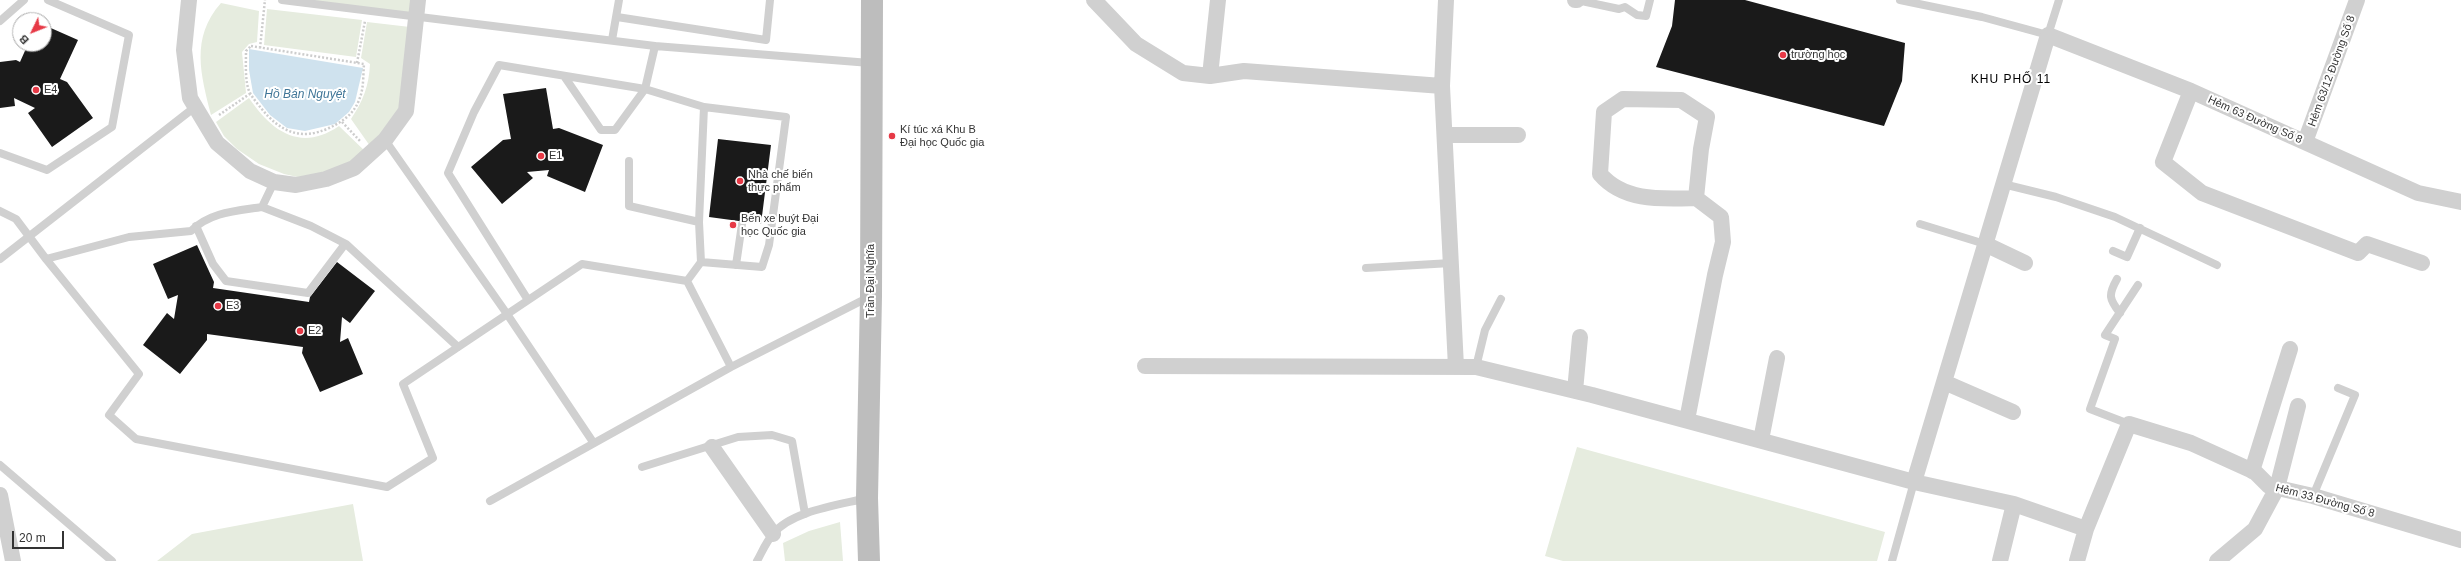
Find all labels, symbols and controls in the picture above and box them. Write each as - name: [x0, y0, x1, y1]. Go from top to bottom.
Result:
- north arrow: [12, 12, 52, 52]
- street label: Hẻm 63/12 Đường Số 8: [2306, 14, 2358, 128]
- text: B: [17, 33, 31, 47]
- place label: trường học: [1791, 48, 1845, 62]
- marker: trường học: [1778, 50, 1788, 60]
- district label: KHU PHỐ 11: [1971, 73, 2051, 87]
- place label: E4: [44, 83, 57, 97]
- marker: E4: [31, 85, 41, 95]
- water label: Hồ Bán Nguyệt: [264, 88, 346, 102]
- street label: Hẻm 63 Đường Số 8: [2206, 93, 2304, 147]
- place label: Kí túc xá Khu B Đại học Quốc gia: [900, 123, 984, 149]
- marker: Kí túc xá Khu B Đại học Quốc gia: [887, 131, 897, 141]
- place label: E1: [549, 149, 562, 163]
- marker: E1: [536, 151, 546, 161]
- place label: Nhà chế biến thực phẩm: [748, 168, 813, 194]
- marker: Nhà chế biến thực phẩm: [735, 176, 745, 186]
- place label: Bến xe buýt Đại học Quốc gia: [741, 212, 819, 238]
- marker: Bến xe buýt Đại học Quốc gia: [728, 220, 738, 230]
- street label: Trần Đại Nghĩa: [864, 244, 878, 318]
- place label: E3: [226, 299, 239, 313]
- marker: E3: [213, 301, 223, 311]
- place label: E2: [308, 324, 321, 338]
- marker: E2: [295, 326, 305, 336]
- street label: Hẻm 33 Đường Số 8: [2274, 481, 2376, 521]
- scale bar: [14, 523, 66, 549]
- text: 20 m: [19, 531, 46, 545]

